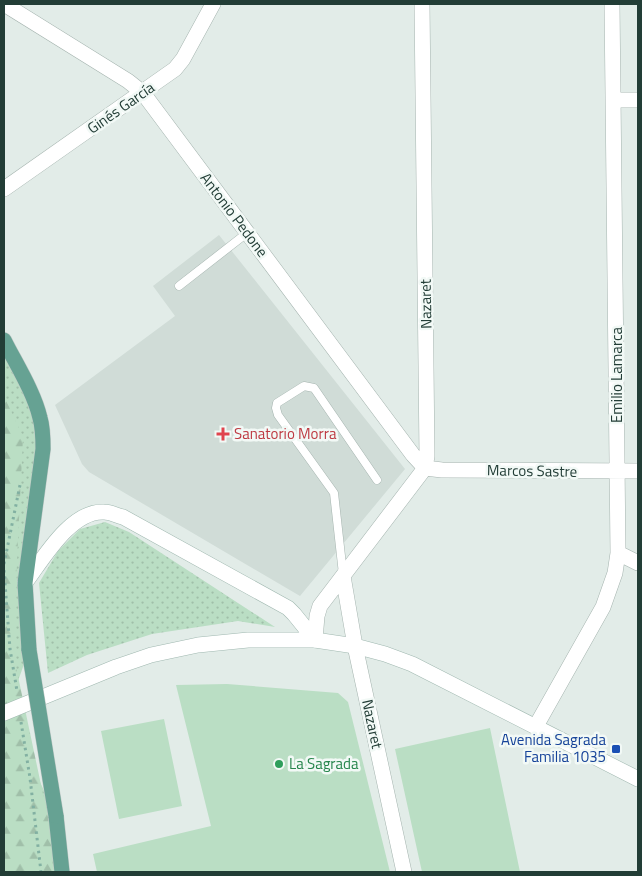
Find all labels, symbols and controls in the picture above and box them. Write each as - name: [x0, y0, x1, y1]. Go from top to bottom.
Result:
- street label: Ginés García: [82, 76, 159, 139]
- street label: Antonio Pedone: [195, 168, 274, 262]
- street label: Nazaret: [414, 278, 437, 329]
- street label: Emilio Lamarca: [605, 327, 628, 423]
- place label: Sanatorio Morra: [234, 422, 337, 445]
- marker: Sanatorio Morra: [216, 427, 230, 441]
- street label: Marcos Sastre: [487, 458, 577, 483]
- street label: Nazaret: [356, 697, 389, 751]
- place label: Avenida Sagrada Familia 1035: [501, 728, 606, 768]
- marker: Avenida Sagrada Familia 1035: [610, 743, 622, 755]
- place label: La Sagrada: [289, 752, 359, 775]
- marker: La Sagrada: [273, 758, 285, 770]

